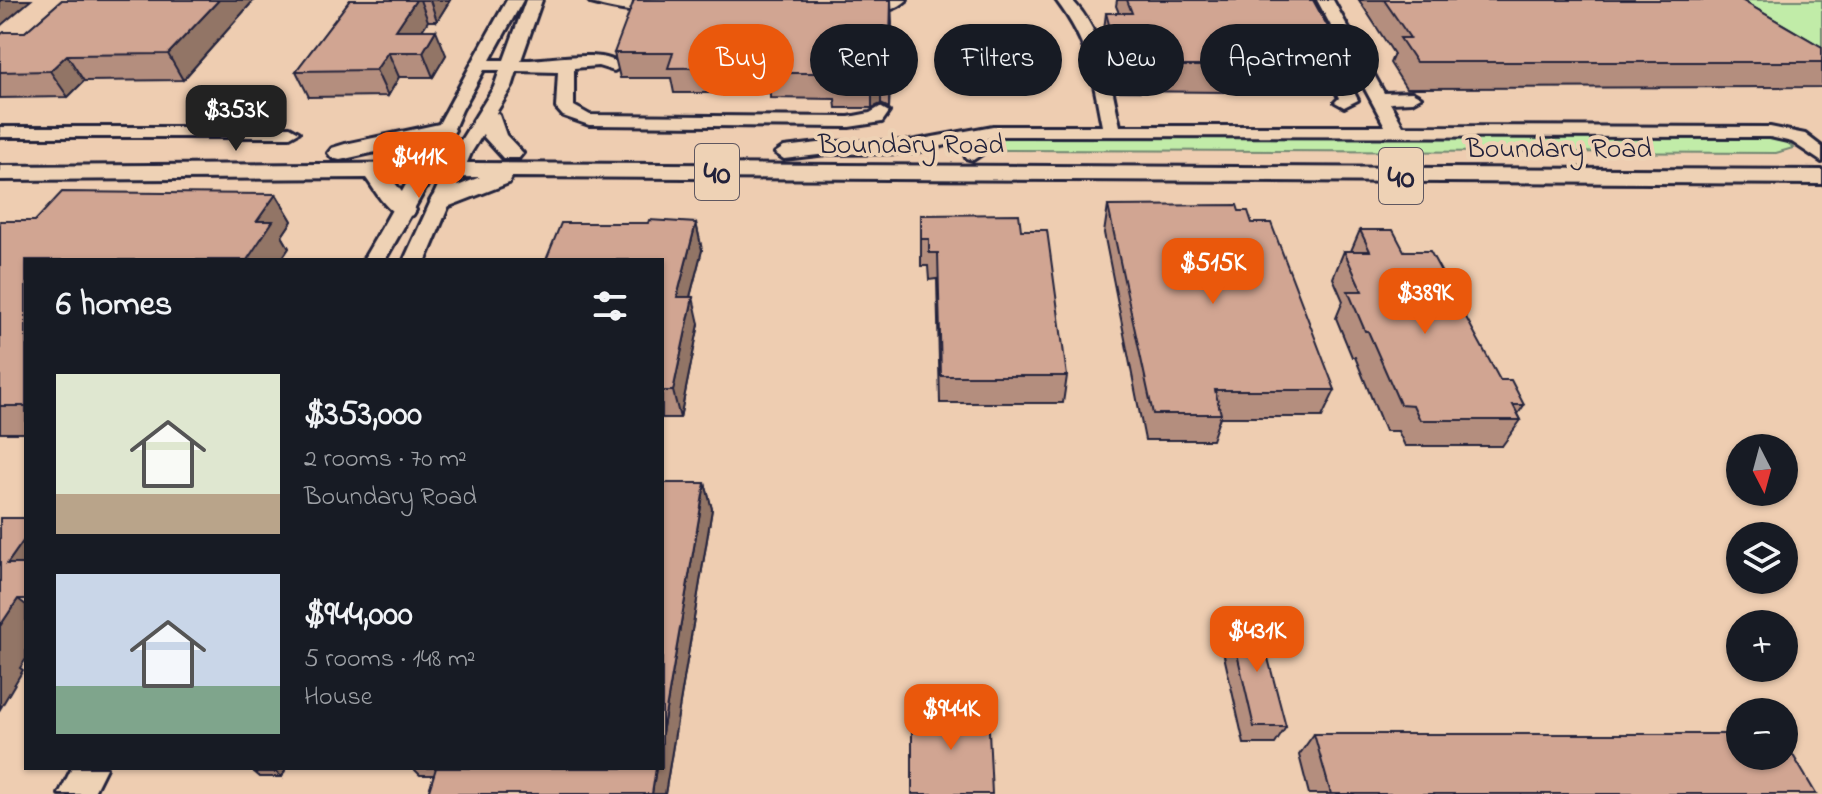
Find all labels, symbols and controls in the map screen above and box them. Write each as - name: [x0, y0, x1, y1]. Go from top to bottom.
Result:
- chip: Buy: [688, 24, 794, 96]
- chip: Rent: [810, 24, 918, 96]
- chip: Filters: [934, 24, 1062, 96]
- chip: New: [1078, 24, 1184, 96]
- chip: Apartment: [1200, 24, 1379, 96]
- pin: $353K: [180, 85, 292, 153]
- text: $353K: [204, 92, 268, 130]
- street label: Boundary Road: [817, 126, 1004, 167]
- street label: Boundary Road: [1465, 130, 1652, 171]
- pin: $411K: [363, 132, 475, 200]
- text: $411K: [391, 139, 447, 177]
- road number: 40: [695, 144, 739, 200]
- road number: 40: [1379, 148, 1423, 204]
- pin: $515K: [1157, 238, 1269, 306]
- text: $515K: [1180, 245, 1246, 283]
- pin: $389K: [1369, 268, 1481, 336]
- text: $389K: [1397, 275, 1453, 313]
- text: 6 homes: [56, 281, 172, 331]
- icon: filters: [588, 284, 632, 328]
- text: $353,000: [304, 391, 422, 441]
- icon: home: [120, 406, 216, 502]
- north arrow: [1726, 434, 1798, 506]
- map controls: [1726, 434, 1798, 770]
- text: 2 rooms · 70 m²: [304, 441, 467, 479]
- text: Boundary Road: [304, 479, 477, 517]
- button: layers: [1726, 522, 1798, 594]
- text: $944,000: [304, 591, 413, 641]
- icon: home: [120, 606, 216, 702]
- pin: $431K: [1201, 606, 1313, 674]
- button: +: [1726, 610, 1798, 682]
- text: $431K: [1228, 613, 1286, 651]
- text: 5 rooms · 148 m²: [304, 641, 476, 679]
- text: House: [304, 679, 372, 717]
- pin: $944K: [895, 684, 1007, 752]
- text: $944K: [922, 691, 980, 729]
- button: −: [1726, 698, 1798, 770]

